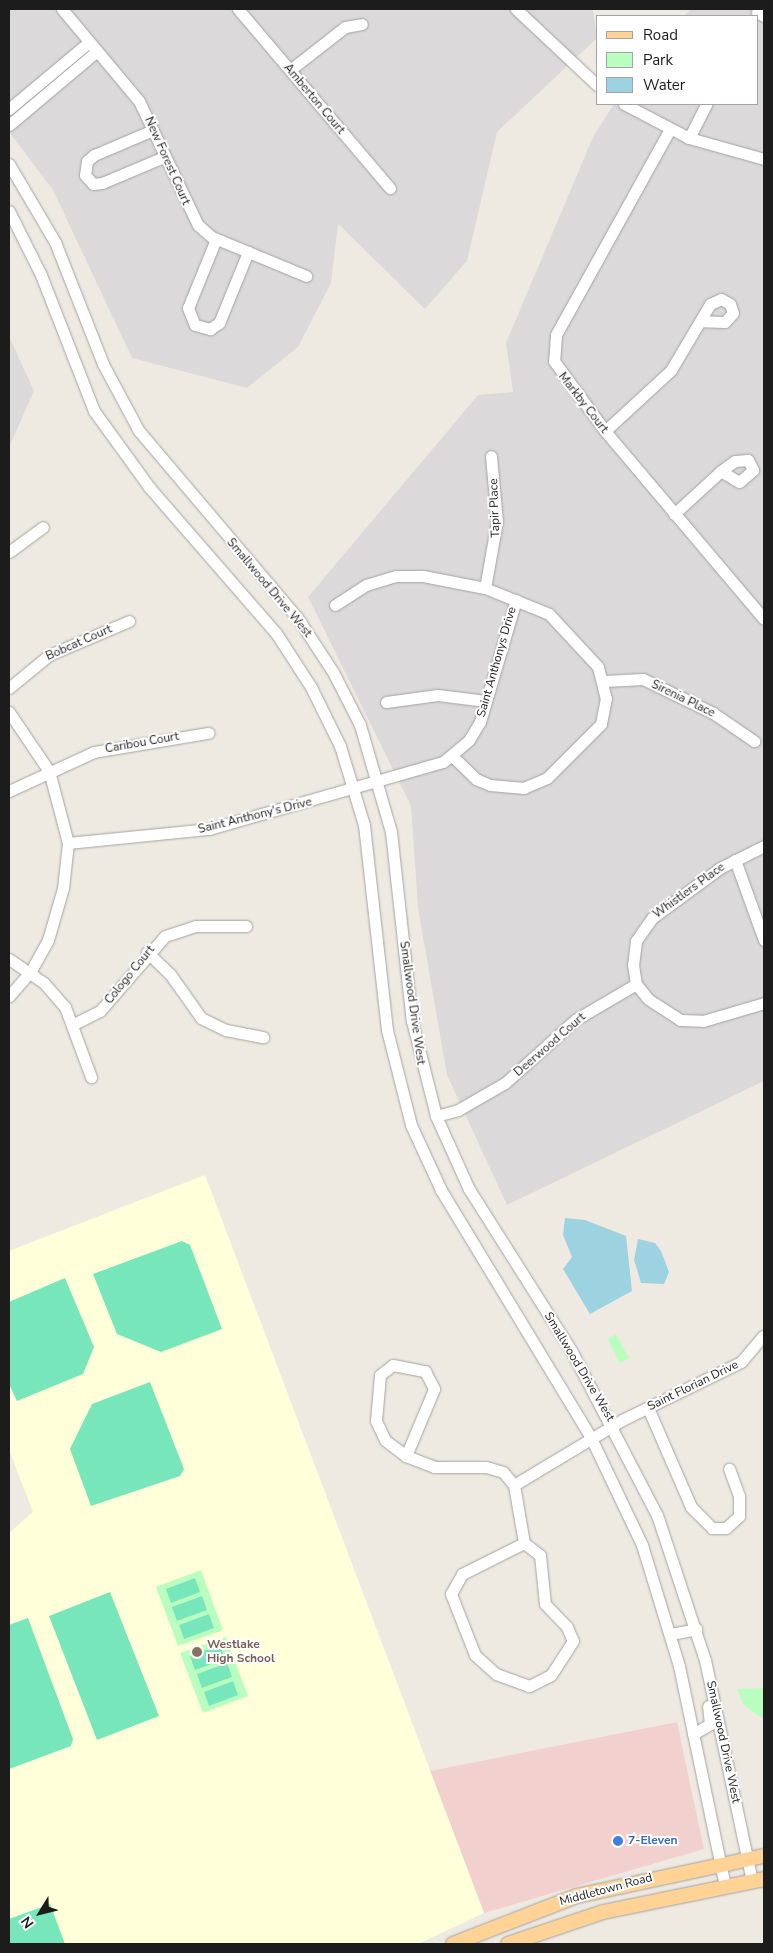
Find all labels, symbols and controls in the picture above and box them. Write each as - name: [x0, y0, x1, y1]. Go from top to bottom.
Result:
- legend: [596, 15, 758, 105]
- text: Road: [643, 25, 678, 45]
- text: Park: [643, 50, 673, 70]
- street label: Amberton Court: [280, 61, 348, 137]
- text: Water: [643, 75, 685, 95]
- street label: New Forest Court: [141, 115, 193, 207]
- street label: Markby Court: [555, 370, 611, 436]
- street label: Tapir Place: [487, 478, 503, 538]
- street label: Smallwood Drive West: [223, 536, 315, 640]
- street label: Saint Anthonys Drive: [474, 605, 520, 719]
- street label: Bobcat Court: [44, 622, 114, 664]
- street label: Sirenia Place: [649, 677, 717, 721]
- street label: Caribou Court: [104, 729, 180, 757]
- street label: Saint Anthony's Drive: [197, 795, 313, 837]
- street label: Whistlers Place: [650, 860, 728, 922]
- street label: Smallwood Drive West: [396, 940, 428, 1066]
- street label: Cologo Court: [102, 943, 158, 1007]
- street label: Deerwood Court: [511, 1010, 589, 1080]
- street label: Smallwood Drive West: [541, 1310, 617, 1424]
- street label: Saint Florian Drive: [645, 1358, 741, 1414]
- place label: Westlake High School: [207, 1638, 275, 1666]
- marker: Westlake High School: [191, 1646, 203, 1658]
- street label: Smallwood Drive West: [703, 1679, 743, 1805]
- place label: 7-Eleven: [628, 1834, 677, 1848]
- marker: 7-Eleven: [612, 1835, 624, 1847]
- street label: Middletown Road: [558, 1871, 654, 1909]
- north arrow: [15, 1888, 65, 1938]
- text: N: [17, 1912, 38, 1932]

